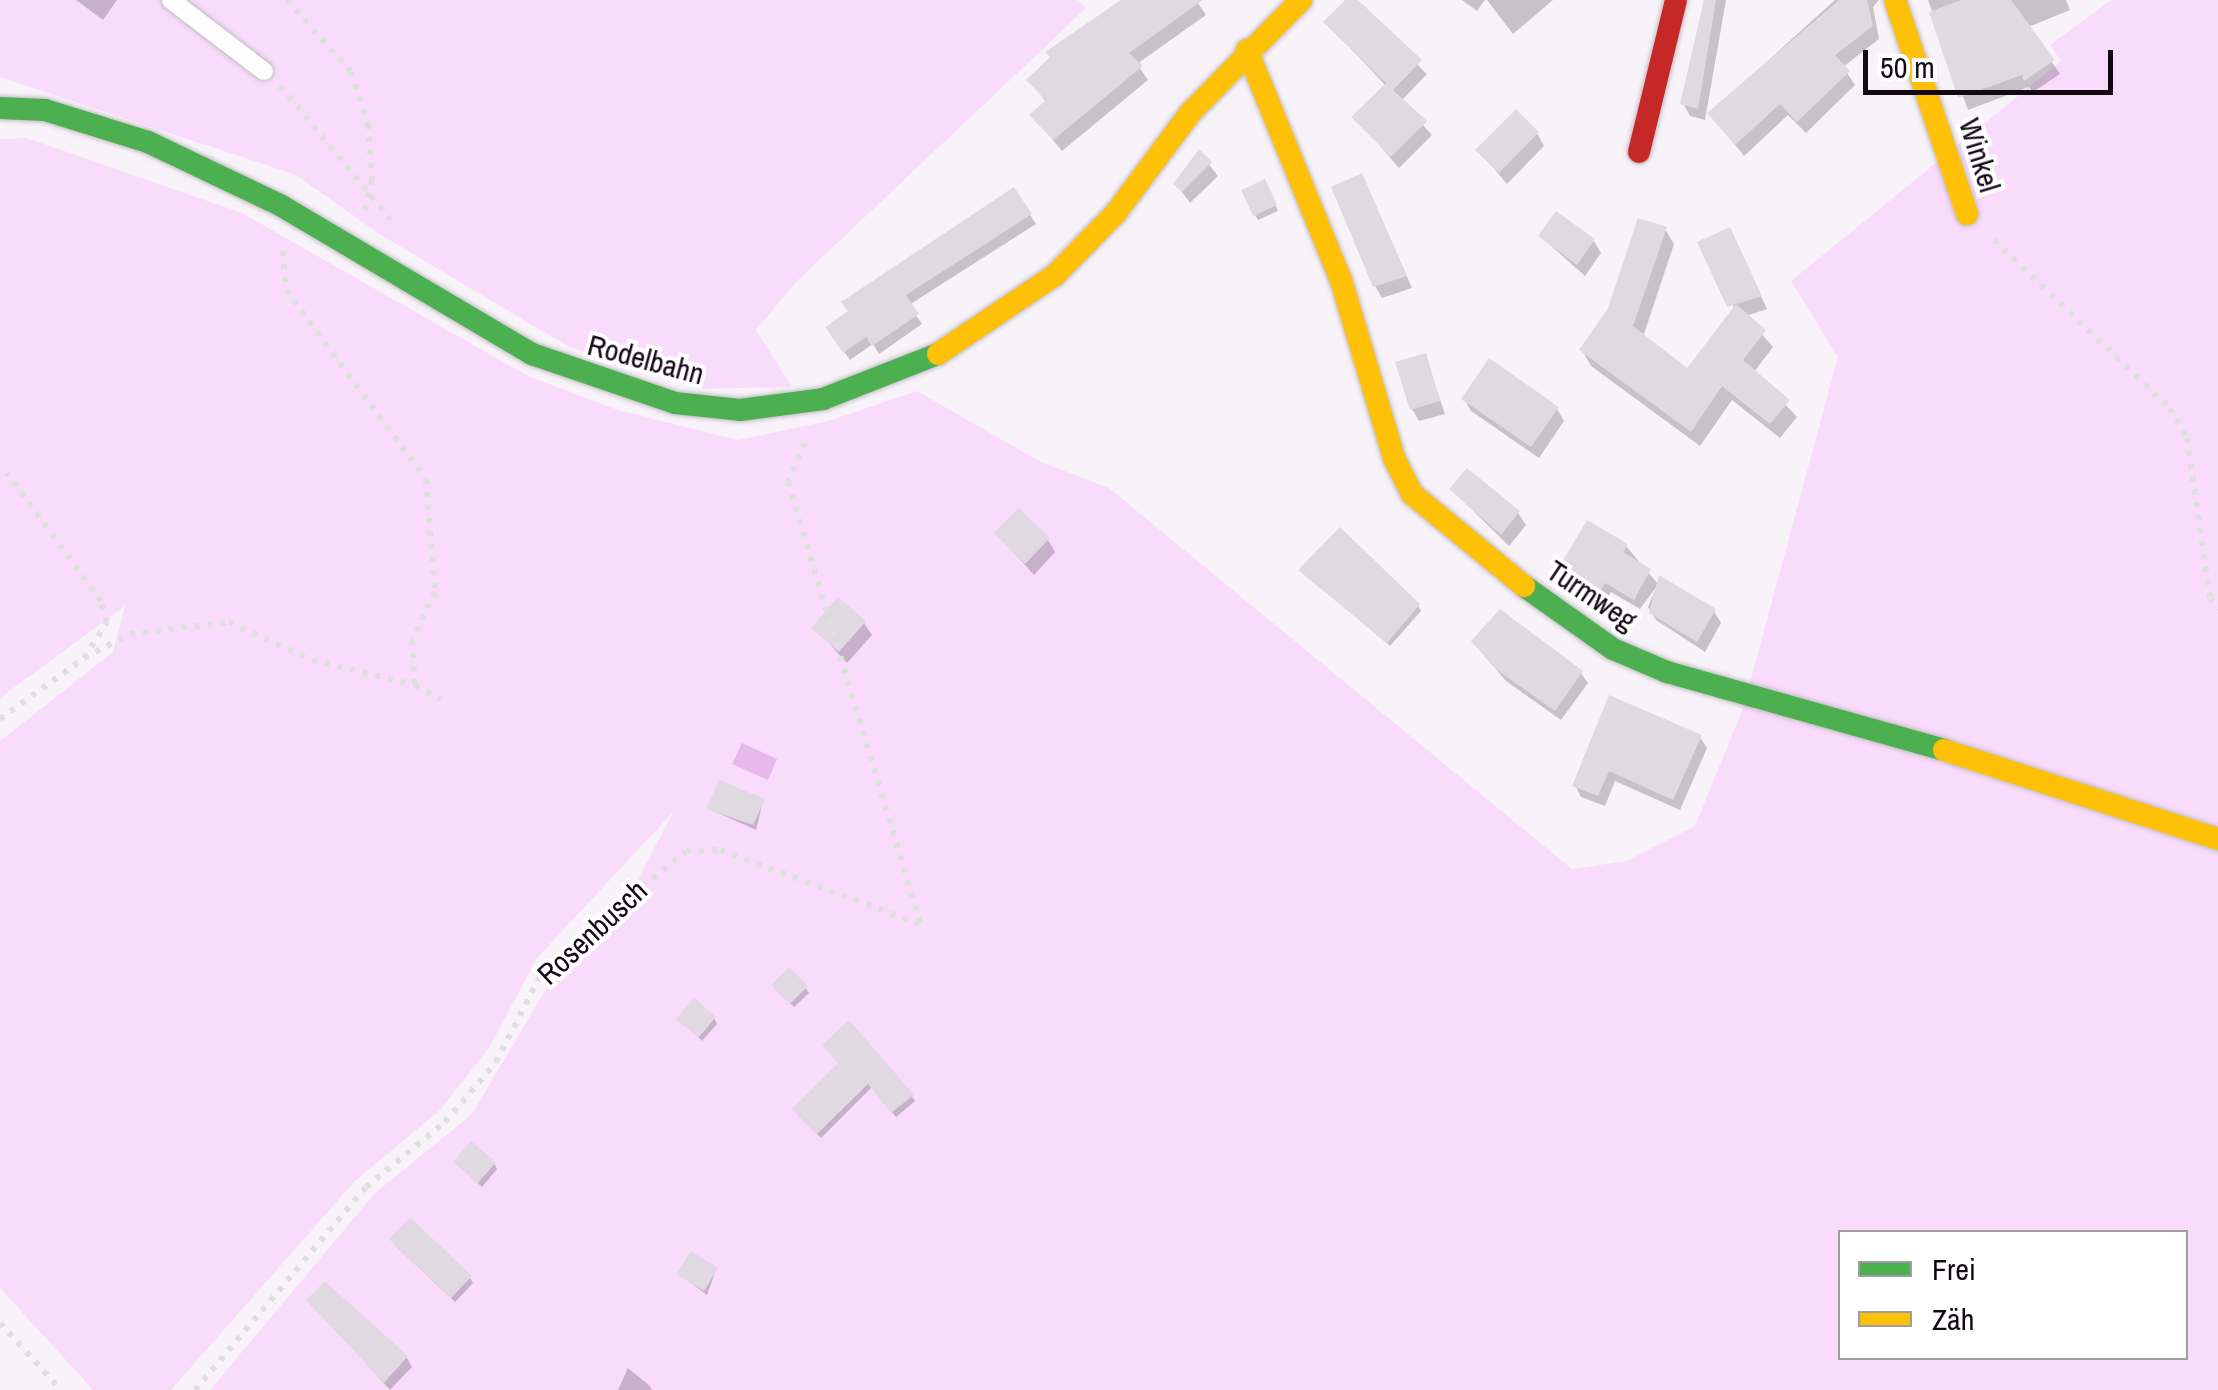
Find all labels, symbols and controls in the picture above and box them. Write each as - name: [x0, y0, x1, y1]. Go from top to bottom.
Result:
- scale bar: [1868, 30, 2118, 92]
- text: 50 m: [1880, 47, 1935, 87]
- street label: Winkel: [1952, 114, 2008, 196]
- street label: Rodelbahn: [584, 326, 708, 392]
- street label: Turmweg: [1540, 552, 1644, 638]
- street label: Rosenbusch: [530, 872, 654, 992]
- legend: [1838, 1230, 2188, 1360]
- text: Frei: [1932, 1249, 1976, 1289]
- text: Zäh: [1932, 1299, 1974, 1339]

